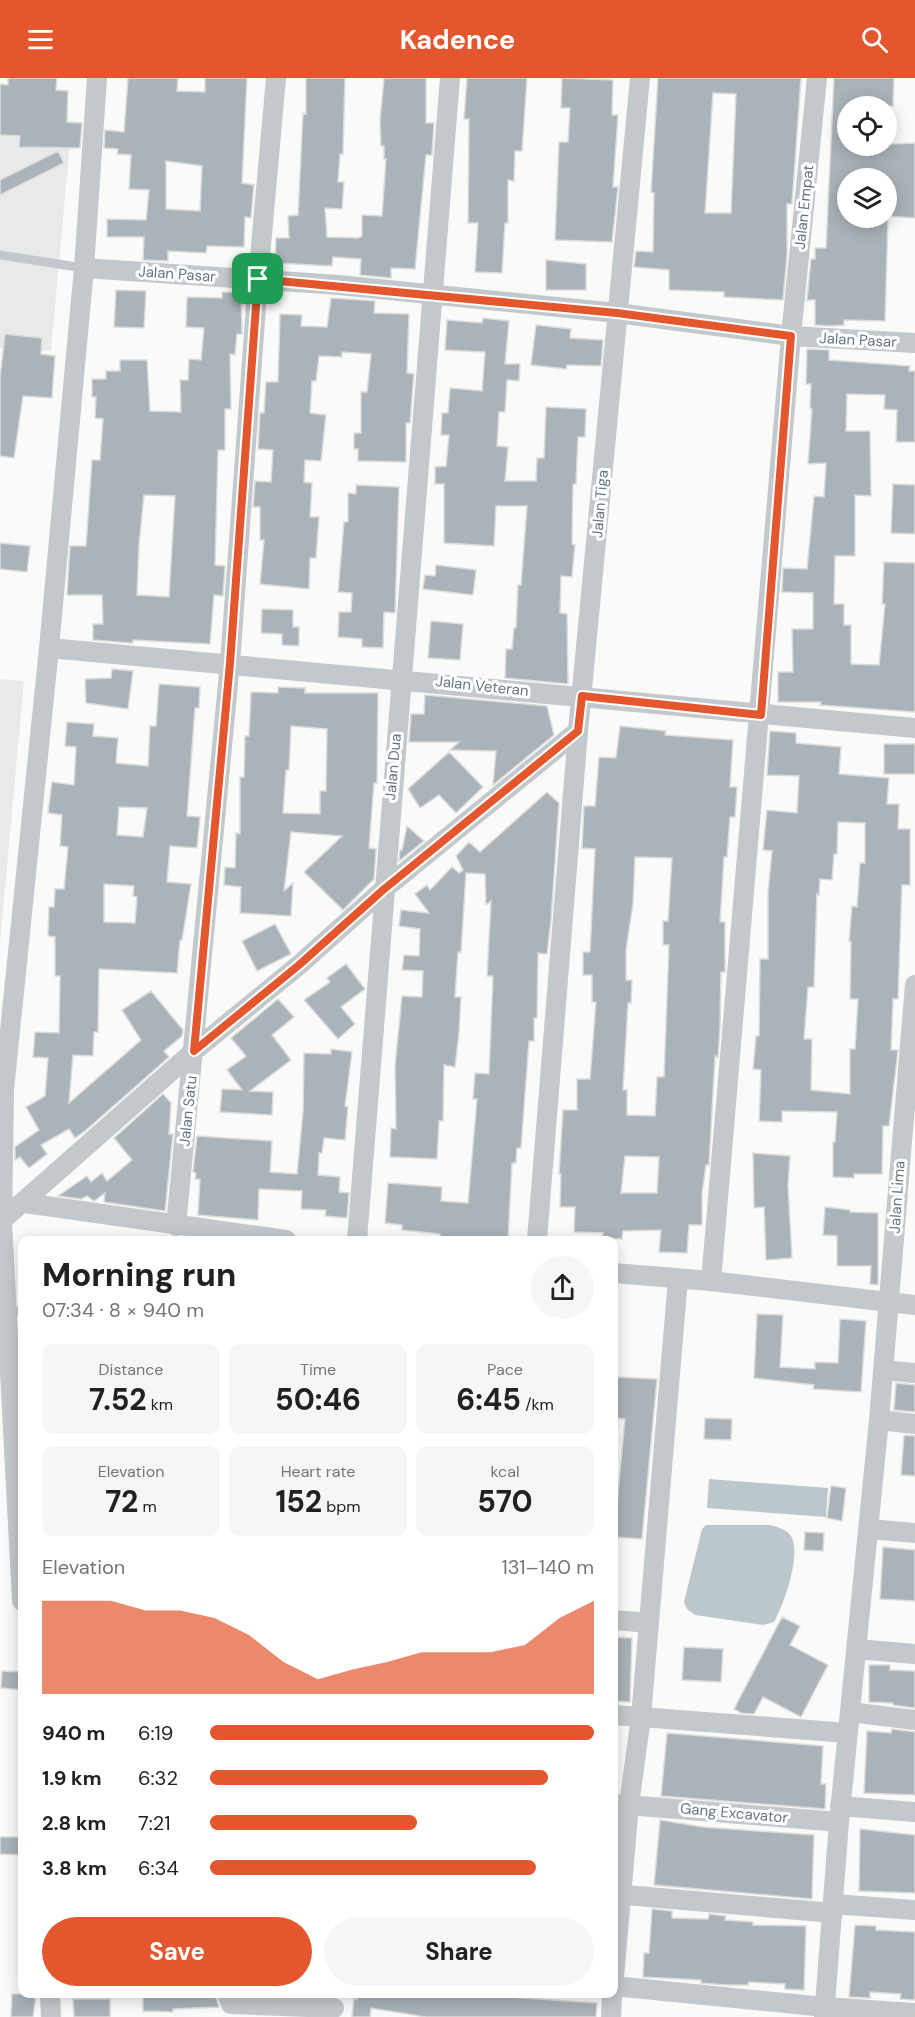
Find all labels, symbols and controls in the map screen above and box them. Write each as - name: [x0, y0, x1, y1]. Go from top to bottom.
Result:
- text: Kadence: [400, 22, 515, 57]
- icon: menu: [24, 23, 57, 56]
- icon: search: [858, 23, 891, 56]
- map controls: [837, 96, 897, 228]
- button: locate: [837, 96, 897, 156]
- street label: Jalan Empat: [790, 164, 818, 250]
- button: layers: [837, 168, 897, 228]
- pin: [232, 253, 283, 304]
- street label: Jalan Pasar: [138, 261, 217, 287]
- icon: arrive: [241, 262, 274, 295]
- street label: Jalan Pasar: [819, 328, 898, 352]
- street label: Jalan Tiga: [587, 469, 613, 539]
- street label: Jalan Veteran: [434, 671, 530, 701]
- street label: Jalan Dua: [380, 733, 406, 801]
- street label: Jalan Satu: [174, 1075, 202, 1147]
- street label: Jalan Lima: [884, 1160, 910, 1234]
- text: Morning run: [42, 1253, 236, 1296]
- button: share: [531, 1256, 594, 1319]
- text: 07:34 · 8 × 940 m: [42, 1297, 204, 1323]
- text: Distance: [99, 1359, 163, 1380]
- text: Time: [300, 1359, 336, 1380]
- text: Pace: [487, 1359, 523, 1380]
- text: 7.52: [89, 1380, 147, 1419]
- text: 50:46: [275, 1380, 361, 1419]
- text: 6:45: [456, 1380, 521, 1419]
- text: km: [147, 1394, 173, 1415]
- text: /km: [521, 1394, 554, 1415]
- text: Elevation: [98, 1461, 164, 1482]
- text: Heart rate: [281, 1461, 355, 1482]
- text: kcal: [491, 1461, 519, 1482]
- text: 72: [105, 1482, 138, 1521]
- text: 152: [275, 1482, 322, 1521]
- text: 570: [477, 1482, 533, 1521]
- text: m: [138, 1496, 157, 1517]
- text: bpm: [322, 1496, 361, 1517]
- text: Elevation: [42, 1554, 125, 1580]
- text: 131–140 m: [501, 1554, 594, 1580]
- text: 940 m: [42, 1720, 105, 1746]
- text: 6:19: [138, 1720, 173, 1746]
- text: 1.9 km: [42, 1765, 102, 1791]
- text: 6:32: [138, 1765, 178, 1791]
- street label: Gang Excavator: [679, 1798, 789, 1828]
- text: 2.8 km: [42, 1810, 106, 1836]
- text: 7:21: [138, 1810, 170, 1836]
- text: 3.8 km: [42, 1855, 107, 1881]
- text: 6:34: [138, 1855, 179, 1881]
- button: Save: [42, 1917, 312, 1986]
- button: Share: [324, 1917, 594, 1986]

